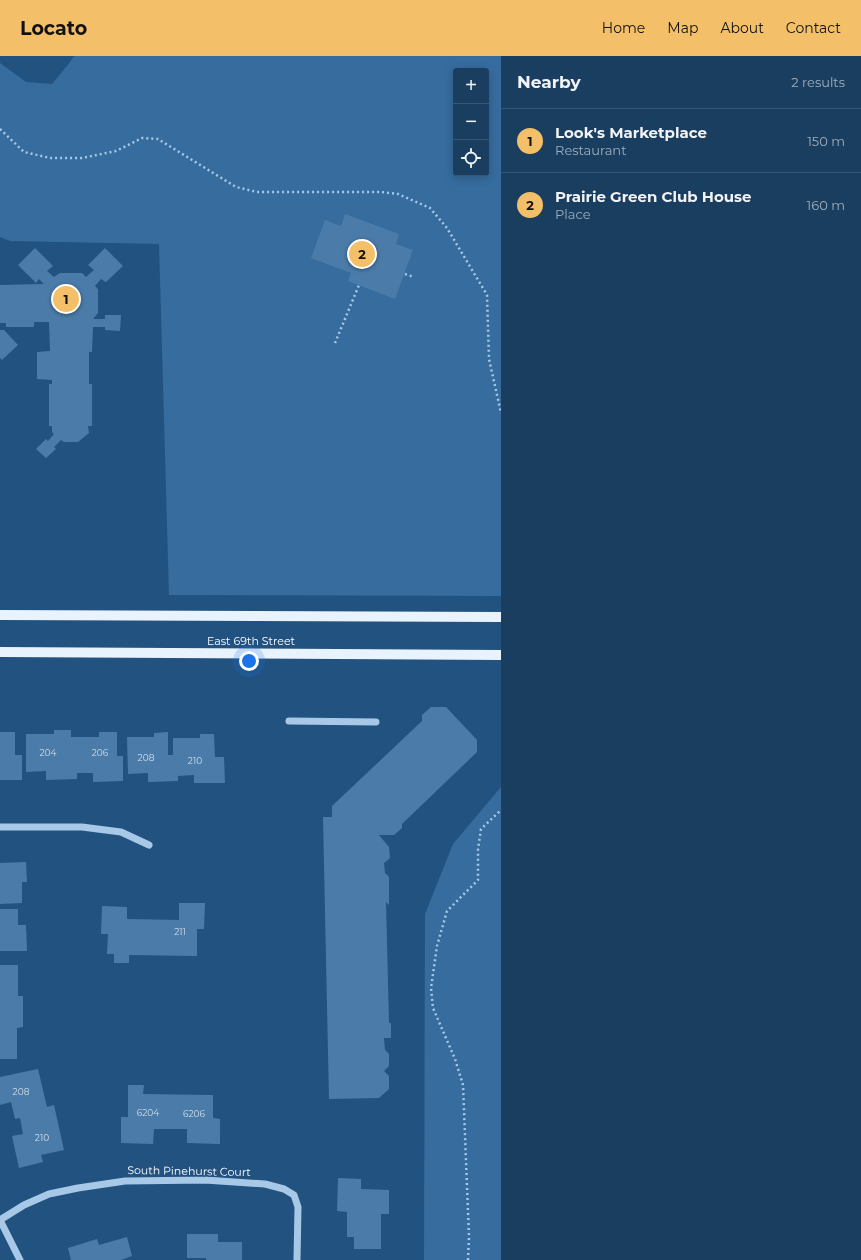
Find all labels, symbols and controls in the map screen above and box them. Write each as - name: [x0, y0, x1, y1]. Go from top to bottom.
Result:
- text: Locato: [20, 17, 87, 40]
- text: Home: [602, 19, 645, 37]
- text: Map: [667, 19, 698, 37]
- text: About: [720, 19, 764, 37]
- text: Contact: [786, 19, 841, 37]
- map controls: [453, 68, 489, 176]
- button: +: [453, 68, 489, 104]
- text: Nearby: [517, 72, 581, 92]
- text: 2 results: [791, 74, 845, 90]
- button: −: [453, 104, 489, 140]
- text: Look's Marketplace: [555, 123, 707, 142]
- text: 1: [527, 133, 533, 149]
- text: 150 m: [807, 133, 845, 149]
- button: locate: [453, 140, 489, 176]
- text: Restaurant: [555, 142, 626, 158]
- text: Prairie Green Club House: [555, 187, 752, 206]
- text: 2: [526, 197, 534, 213]
- text: 160 m: [807, 197, 845, 213]
- text: Place: [555, 206, 591, 222]
- pin: 2: [349, 239, 375, 269]
- pin: 1: [53, 284, 79, 314]
- street label: East 69th Street: [207, 634, 296, 648]
- your location: [239, 651, 259, 671]
- house number: 204: [40, 747, 57, 758]
- house number: 206: [92, 747, 109, 758]
- house number: 208: [138, 752, 155, 763]
- house number: 210: [188, 755, 202, 766]
- house number: 211: [174, 926, 186, 937]
- house number: 208: [13, 1086, 30, 1097]
- house number: 6204: [137, 1107, 159, 1118]
- house number: 6206: [183, 1108, 206, 1119]
- house number: 210: [35, 1132, 49, 1143]
- street label: South Pinehurst Court: [127, 1163, 251, 1179]

